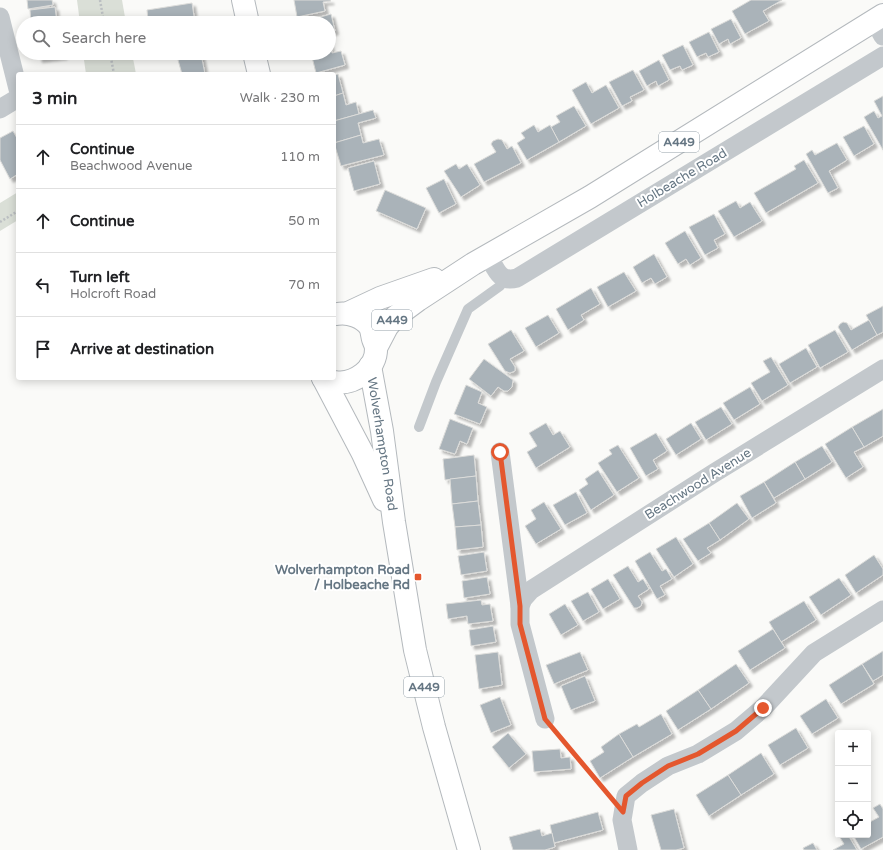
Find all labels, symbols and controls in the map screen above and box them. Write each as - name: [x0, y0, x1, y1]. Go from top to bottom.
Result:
- search box: [16, 16, 336, 60]
- icon: search: [30, 27, 52, 49]
- text: Search here: [62, 29, 146, 47]
- text: 3 min: [32, 88, 77, 109]
- text: Walk · 230 m: [240, 90, 320, 106]
- road number: A449: [659, 132, 699, 152]
- text: Continue: [70, 140, 134, 158]
- street label: Holbeache Road: [634, 145, 730, 211]
- icon: ahead: [32, 146, 54, 168]
- text: 110 m: [280, 149, 320, 165]
- text: Beachwood Avenue: [70, 158, 192, 174]
- icon: ahead: [32, 210, 54, 232]
- text: Continue: [70, 212, 134, 230]
- text: 50 m: [288, 213, 320, 229]
- text: Turn left: [70, 268, 130, 286]
- icon: left: [32, 274, 54, 296]
- text: 70 m: [288, 277, 320, 293]
- text: Holcroft Road: [70, 286, 156, 302]
- road number: A449: [372, 310, 412, 330]
- icon: arrive: [32, 338, 54, 360]
- text: Arrive at destination: [70, 340, 214, 358]
- street label: Wolverhampton Road: [364, 376, 400, 512]
- route start: [491, 443, 509, 461]
- street label: Beachwood Avenue: [642, 445, 754, 523]
- place label: Wolverhampton Road / Holbeache Rd: [275, 562, 410, 593]
- marker: Wolverhampton Road / Holbeache Rd: [413, 572, 423, 582]
- road number: A449: [404, 677, 444, 697]
- route end: [754, 699, 772, 717]
- map controls: [835, 730, 871, 838]
- button: +: [835, 730, 871, 766]
- button: −: [835, 766, 871, 802]
- button: locate: [835, 802, 871, 838]

